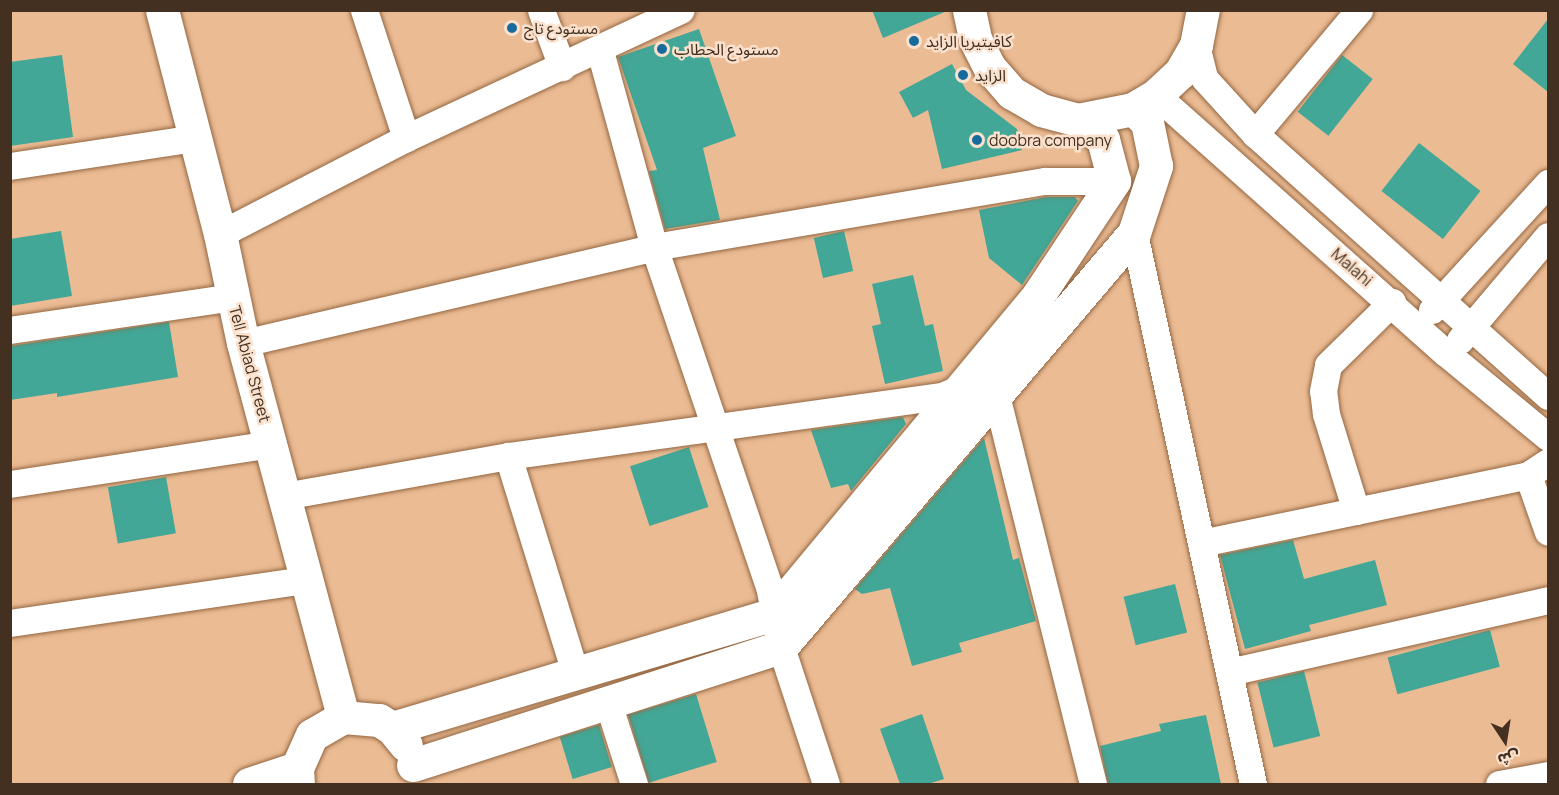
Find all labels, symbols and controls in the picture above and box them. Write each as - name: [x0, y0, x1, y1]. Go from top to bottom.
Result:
- place label: مستودع تاج: [524, 18, 598, 38]
- marker: مستودع تاج: [505, 21, 519, 35]
- place label: كافيتيريا الزايد: [926, 31, 1012, 51]
- marker: كافيتيريا الزايد: [907, 34, 921, 48]
- place label: مستودع الحطاب: [674, 39, 779, 59]
- marker: مستودع الحطاب: [655, 42, 669, 56]
- place label: الزايد: [975, 65, 1006, 85]
- marker: الزايد: [956, 68, 970, 82]
- place label: doobra company: [989, 130, 1112, 150]
- marker: doobra company: [970, 133, 984, 147]
- street label: Malahi: [1328, 244, 1376, 290]
- street label: Tell Abiad Street: [225, 303, 275, 425]
- north arrow: [1475, 711, 1535, 771]
- text: ش: [1496, 746, 1522, 772]

